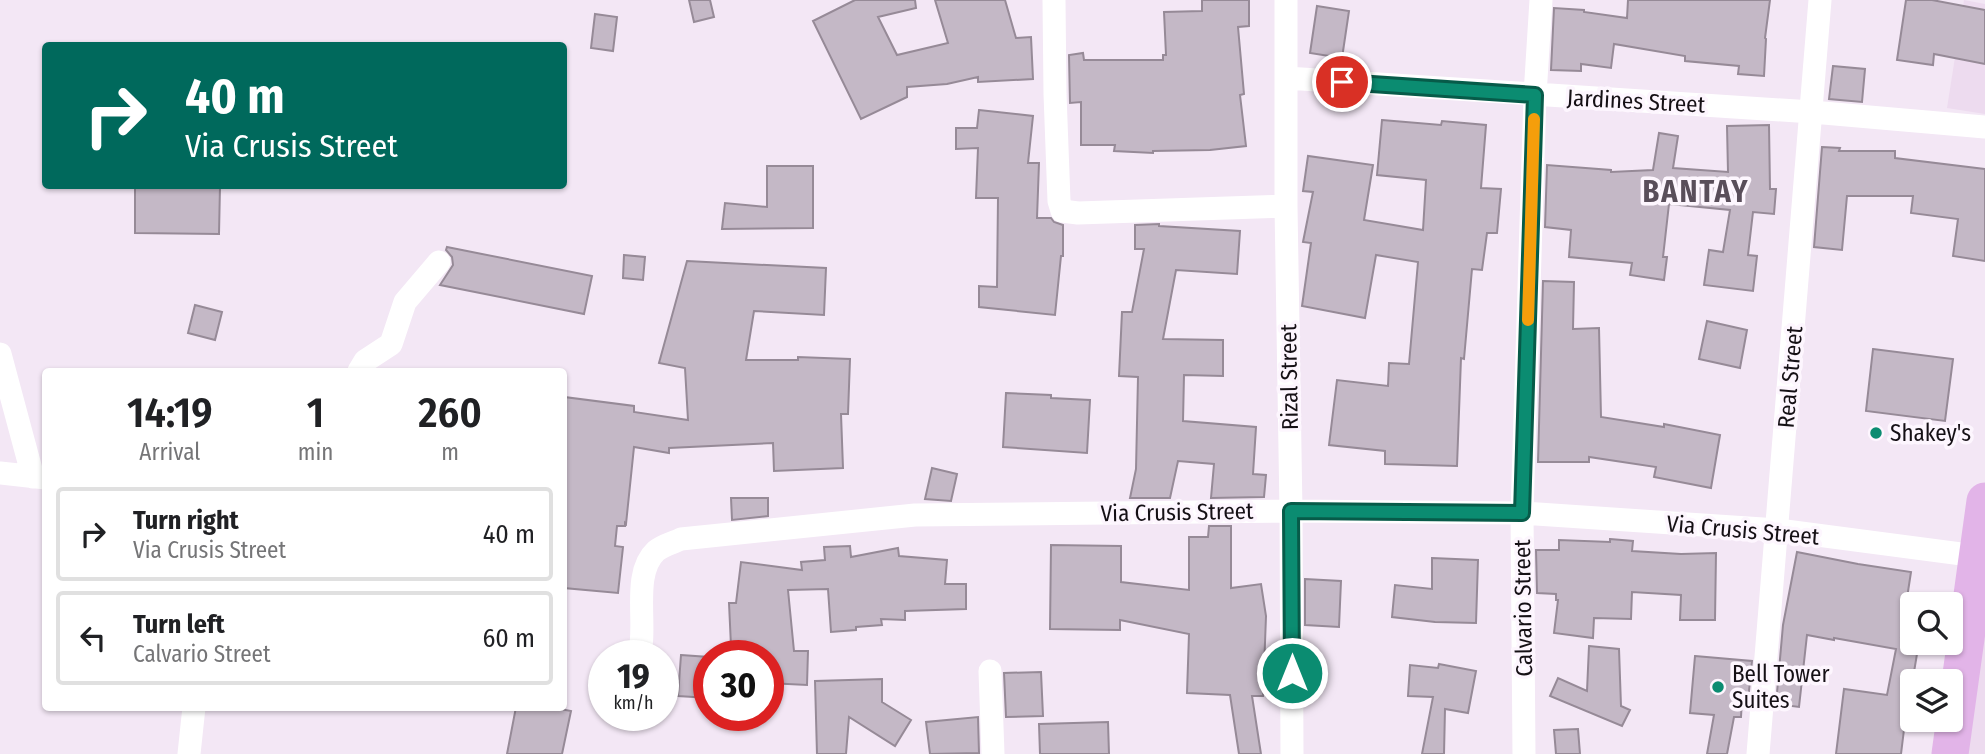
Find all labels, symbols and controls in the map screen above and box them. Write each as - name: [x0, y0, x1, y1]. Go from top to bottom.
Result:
- pin: [1312, 52, 1372, 112]
- icon: arrive: [1323, 63, 1361, 101]
- text: 40 m: [185, 67, 285, 126]
- icon: right: [70, 70, 161, 161]
- street label: Jardines Street: [1566, 83, 1706, 119]
- text: Via Crusis Street: [185, 127, 398, 165]
- district label: BANTAY: [1643, 174, 1749, 210]
- street label: Rizal Street: [1274, 323, 1304, 430]
- street label: Real Street: [1772, 324, 1808, 429]
- text: 14:19: [127, 388, 213, 438]
- text: 1: [307, 388, 324, 438]
- text: 260: [418, 388, 482, 438]
- place label: Shakey's: [1890, 419, 1971, 447]
- marker: Shakey's: [1868, 425, 1884, 441]
- text: Arrival: [139, 438, 200, 466]
- text: min: [298, 438, 333, 466]
- text: m: [441, 438, 459, 466]
- street label: Via Crusis Street: [1100, 497, 1254, 527]
- text: Turn right: [133, 505, 239, 536]
- street label: Via Crusis Street: [1666, 509, 1821, 551]
- icon: right: [74, 515, 112, 553]
- text: 40 m: [483, 519, 535, 550]
- text: Via Crusis Street: [133, 536, 286, 564]
- street label: Calvario Street: [1508, 539, 1538, 677]
- map controls: [1900, 592, 1963, 732]
- button: search: [1900, 592, 1963, 655]
- text: Turn left: [133, 609, 225, 640]
- icon: left: [74, 619, 112, 657]
- text: 60 m: [482, 623, 535, 654]
- position arrow: [1255, 636, 1329, 710]
- text: Calvario Street: [133, 640, 270, 668]
- speed limit sign: 30: [693, 640, 784, 731]
- text: 19: [617, 655, 650, 697]
- place label: Bell Tower Suites: [1732, 660, 1829, 714]
- button: layers: [1900, 669, 1963, 732]
- marker: Bell Tower Suites: [1710, 679, 1726, 695]
- text: km/h: [613, 692, 654, 714]

